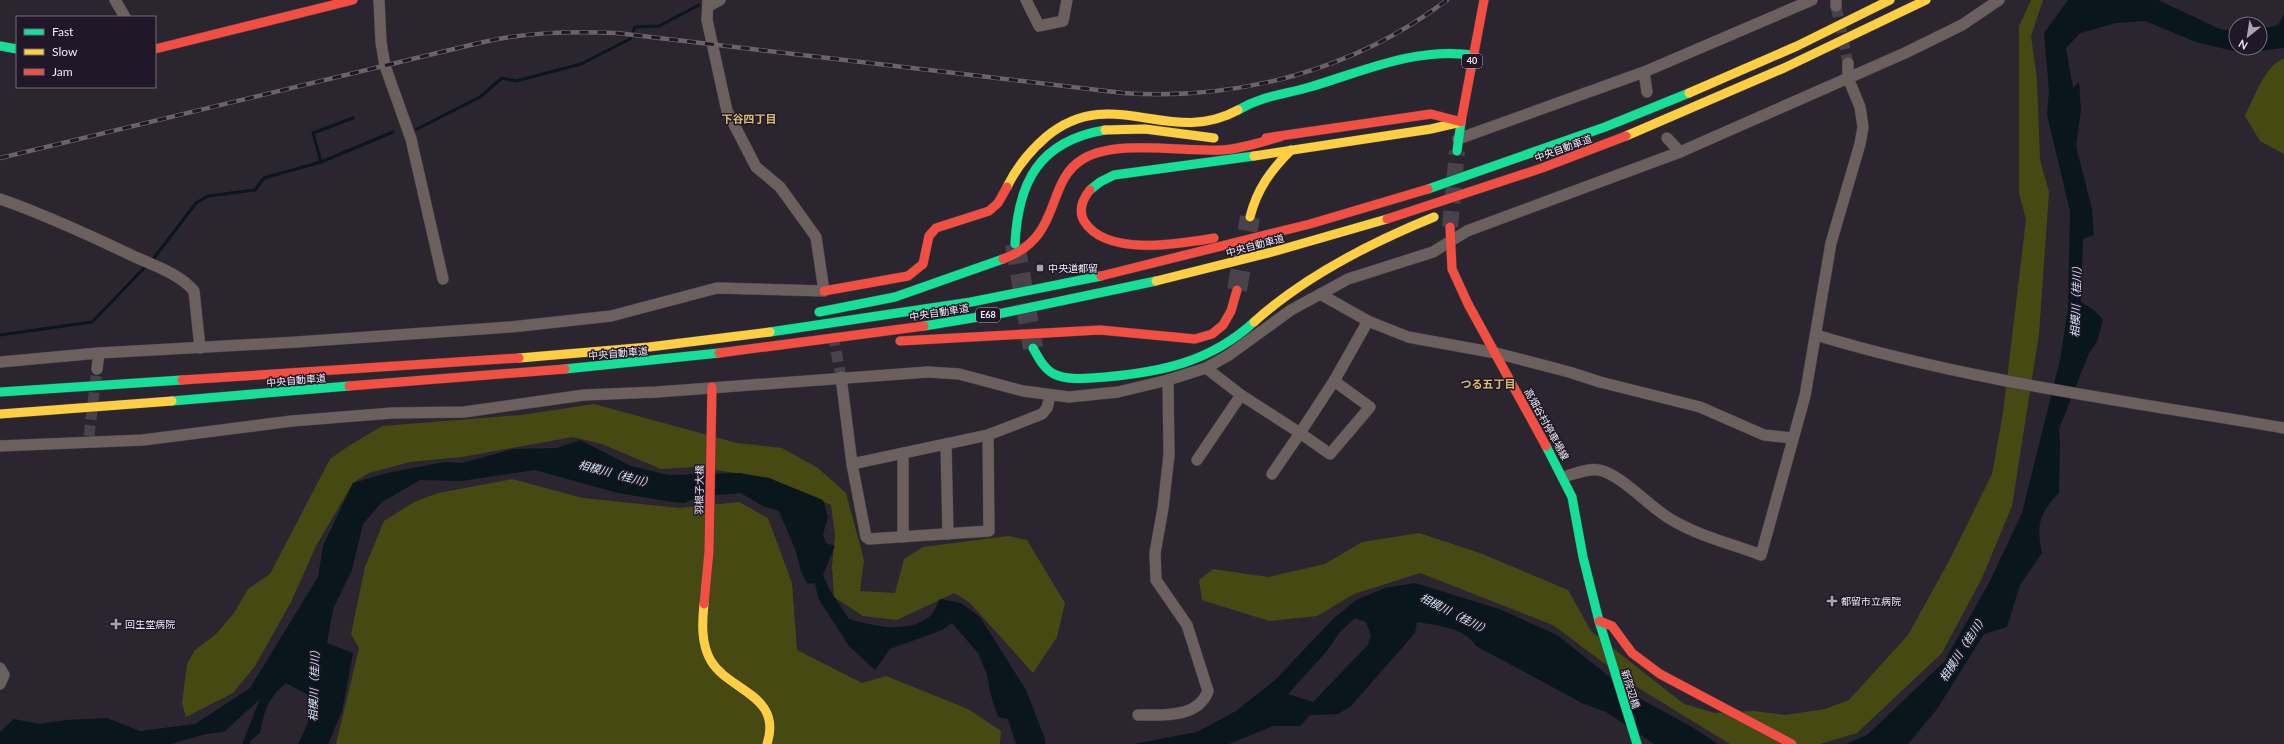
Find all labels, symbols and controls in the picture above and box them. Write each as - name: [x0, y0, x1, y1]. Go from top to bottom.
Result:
- legend: [16, 16, 156, 88]
- north arrow: [2228, 16, 2268, 56]
- text: Fast: [52, 24, 74, 39]
- text: N: [2236, 37, 2250, 53]
- text: Slow: [52, 44, 78, 59]
- road number: 40: [1462, 54, 1482, 68]
- text: Jam: [52, 64, 73, 79]
- district label: 下谷四丁目: [722, 112, 777, 125]
- street label: 中央自動車道: [1533, 132, 1593, 164]
- street label: 中央自動車道: [1224, 231, 1286, 259]
- water label: 相模川（桂川）: [2068, 260, 2083, 338]
- place label: 中央道都留: [1048, 262, 1098, 274]
- marker: 中央道都留: [1035, 263, 1045, 273]
- street label: 中央自動車道: [908, 301, 970, 323]
- road number: E68: [976, 308, 1000, 322]
- street label: 中央自動車道: [588, 344, 648, 362]
- street label: 中央自動車道: [266, 371, 326, 389]
- district label: つる五丁目: [1461, 377, 1516, 390]
- street label: 高畑谷村停車場線: [1522, 386, 1572, 462]
- water label: 相模川（桂川）: [577, 457, 655, 490]
- street label: 羽根子大橋: [693, 465, 705, 515]
- water label: 相模川（桂川）: [1418, 590, 1492, 637]
- marker: 都留市立病院: [1826, 595, 1838, 607]
- place label: 都留市立病院: [1841, 595, 1901, 607]
- water label: 相模川（桂川）: [1936, 612, 1989, 684]
- marker: 回生堂病院: [110, 618, 122, 630]
- place label: 回生堂病院: [125, 618, 175, 630]
- water label: 相模川（桂川）: [306, 644, 321, 722]
- street label: 新院辺橋: [1619, 668, 1643, 710]

